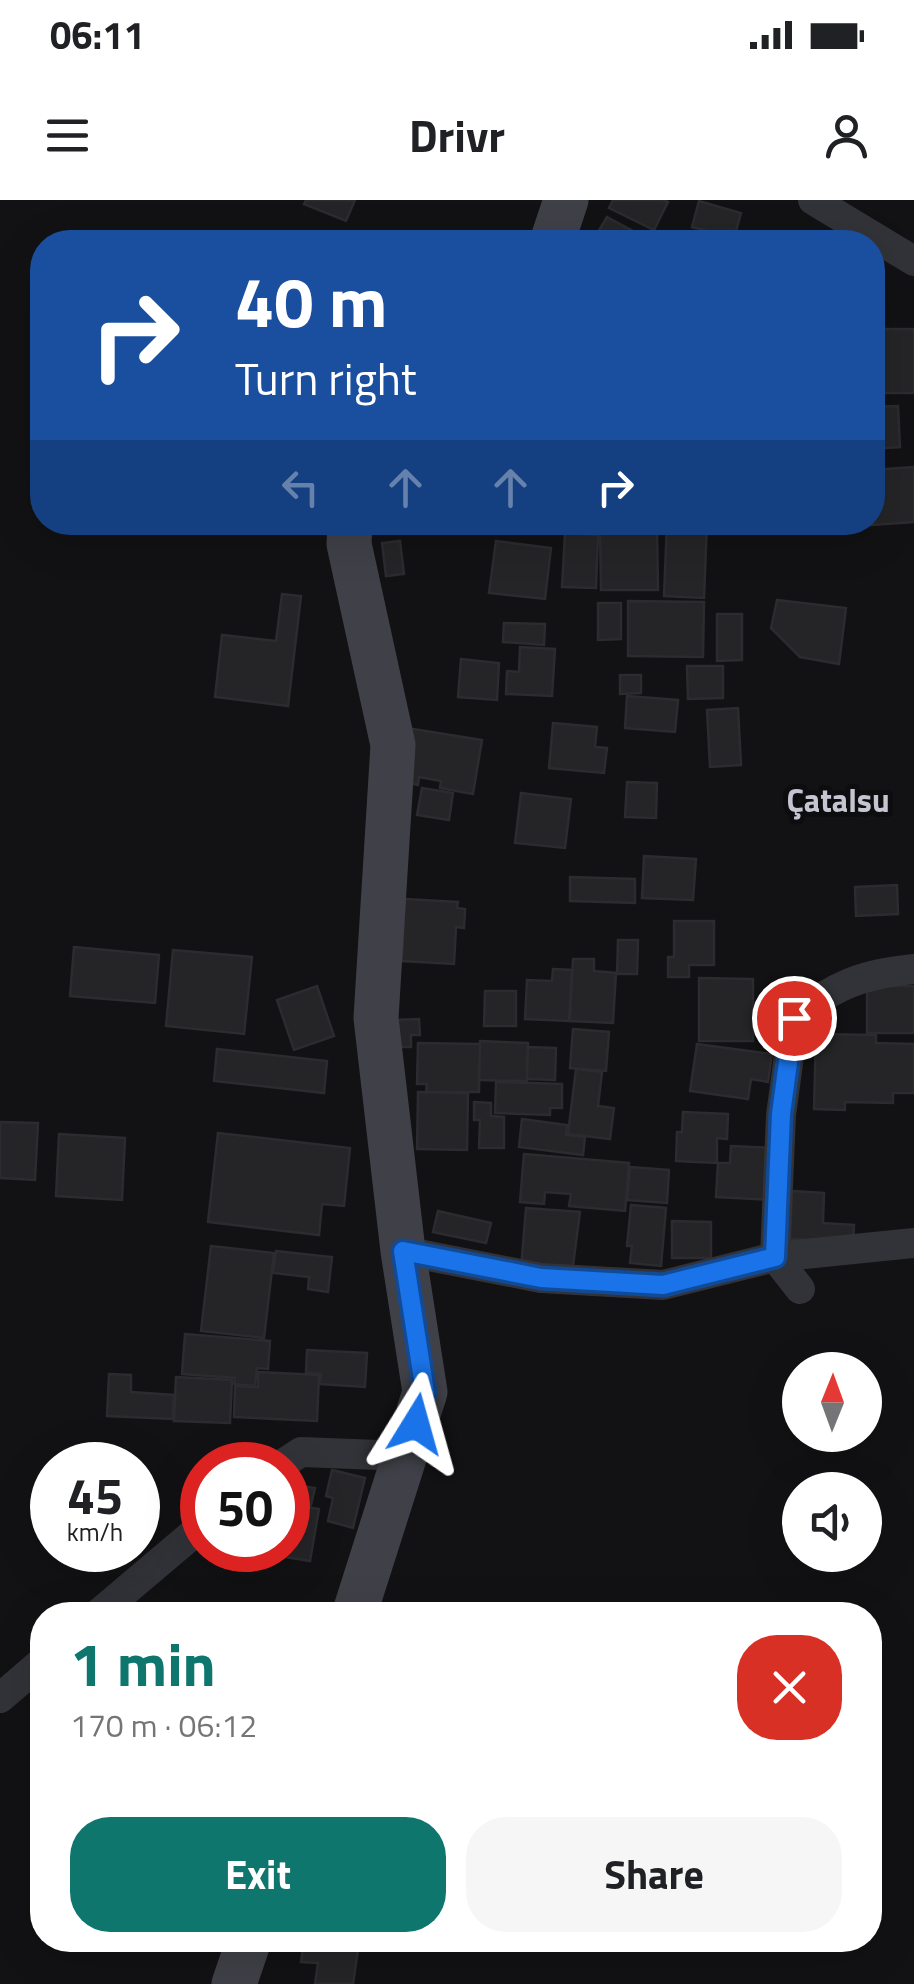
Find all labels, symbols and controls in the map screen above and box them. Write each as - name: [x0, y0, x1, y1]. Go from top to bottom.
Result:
- text: 06:11: [50, 6, 145, 64]
- text: Drivr: [409, 101, 505, 169]
- icon: menu: [40, 108, 95, 163]
- icon: person: [819, 108, 874, 163]
- text: 40 m: [235, 248, 388, 354]
- icon: right: [70, 270, 200, 400]
- text: Turn right: [235, 344, 417, 412]
- icon: left: [273, 460, 328, 515]
- icon: ahead: [378, 460, 433, 515]
- icon: ahead: [483, 460, 538, 515]
- icon: right: [588, 460, 643, 515]
- district label: Çatalsu: [786, 776, 890, 824]
- pin: [752, 976, 837, 1061]
- icon: arrive: [767, 991, 822, 1046]
- north arrow: [782, 1352, 882, 1452]
- map controls: [782, 1352, 882, 1572]
- position arrow: [364, 1372, 468, 1476]
- speed limit sign: 50: [180, 1442, 310, 1572]
- text: 45: [67, 1457, 123, 1533]
- button: sound: [782, 1472, 882, 1572]
- text: km/h: [67, 1513, 123, 1551]
- text: 1 min: [70, 1618, 216, 1709]
- button: close: [737, 1635, 842, 1740]
- text: 170 m · 06:12: [70, 1701, 257, 1749]
- button: Exit: [70, 1817, 446, 1932]
- button: Share: [466, 1817, 842, 1932]

